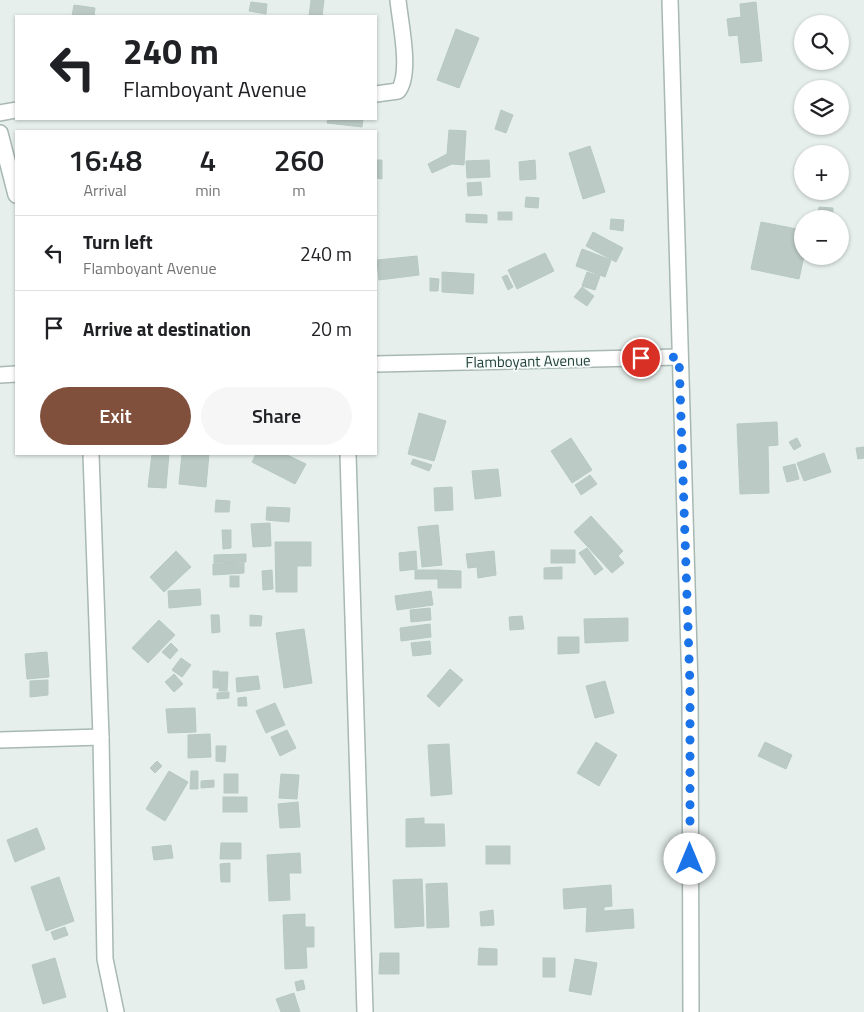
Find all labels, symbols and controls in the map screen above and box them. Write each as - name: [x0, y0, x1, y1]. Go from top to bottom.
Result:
- map controls: [794, 15, 849, 265]
- button: search: [794, 15, 849, 70]
- text: 240 m: [123, 24, 219, 78]
- icon: left: [40, 35, 105, 100]
- text: Flamboyant Avenue: [123, 72, 307, 106]
- button: layers: [794, 80, 849, 135]
- text: 16:48: [68, 137, 142, 183]
- text: 4: [200, 137, 216, 183]
- text: 260: [274, 137, 324, 183]
- button: +: [794, 145, 849, 200]
- text: Arrival: [83, 178, 127, 202]
- text: min: [195, 178, 221, 202]
- text: m: [292, 178, 306, 202]
- button: −: [794, 210, 849, 265]
- text: Turn left: [83, 227, 153, 256]
- icon: left: [40, 239, 68, 267]
- text: 240 m: [300, 239, 352, 268]
- text: Flamboyant Avenue: [83, 256, 217, 280]
- icon: arrive: [40, 314, 68, 342]
- text: Arrive at destination: [83, 314, 251, 343]
- text: 20 m: [311, 314, 352, 343]
- pin: [620, 337, 662, 379]
- icon: arrive: [627, 344, 655, 372]
- street label: Flamboyant Avenue: [465, 348, 591, 374]
- button: Exit: [40, 387, 191, 445]
- button: Share: [201, 387, 352, 445]
- position arrow: [663, 832, 715, 884]

